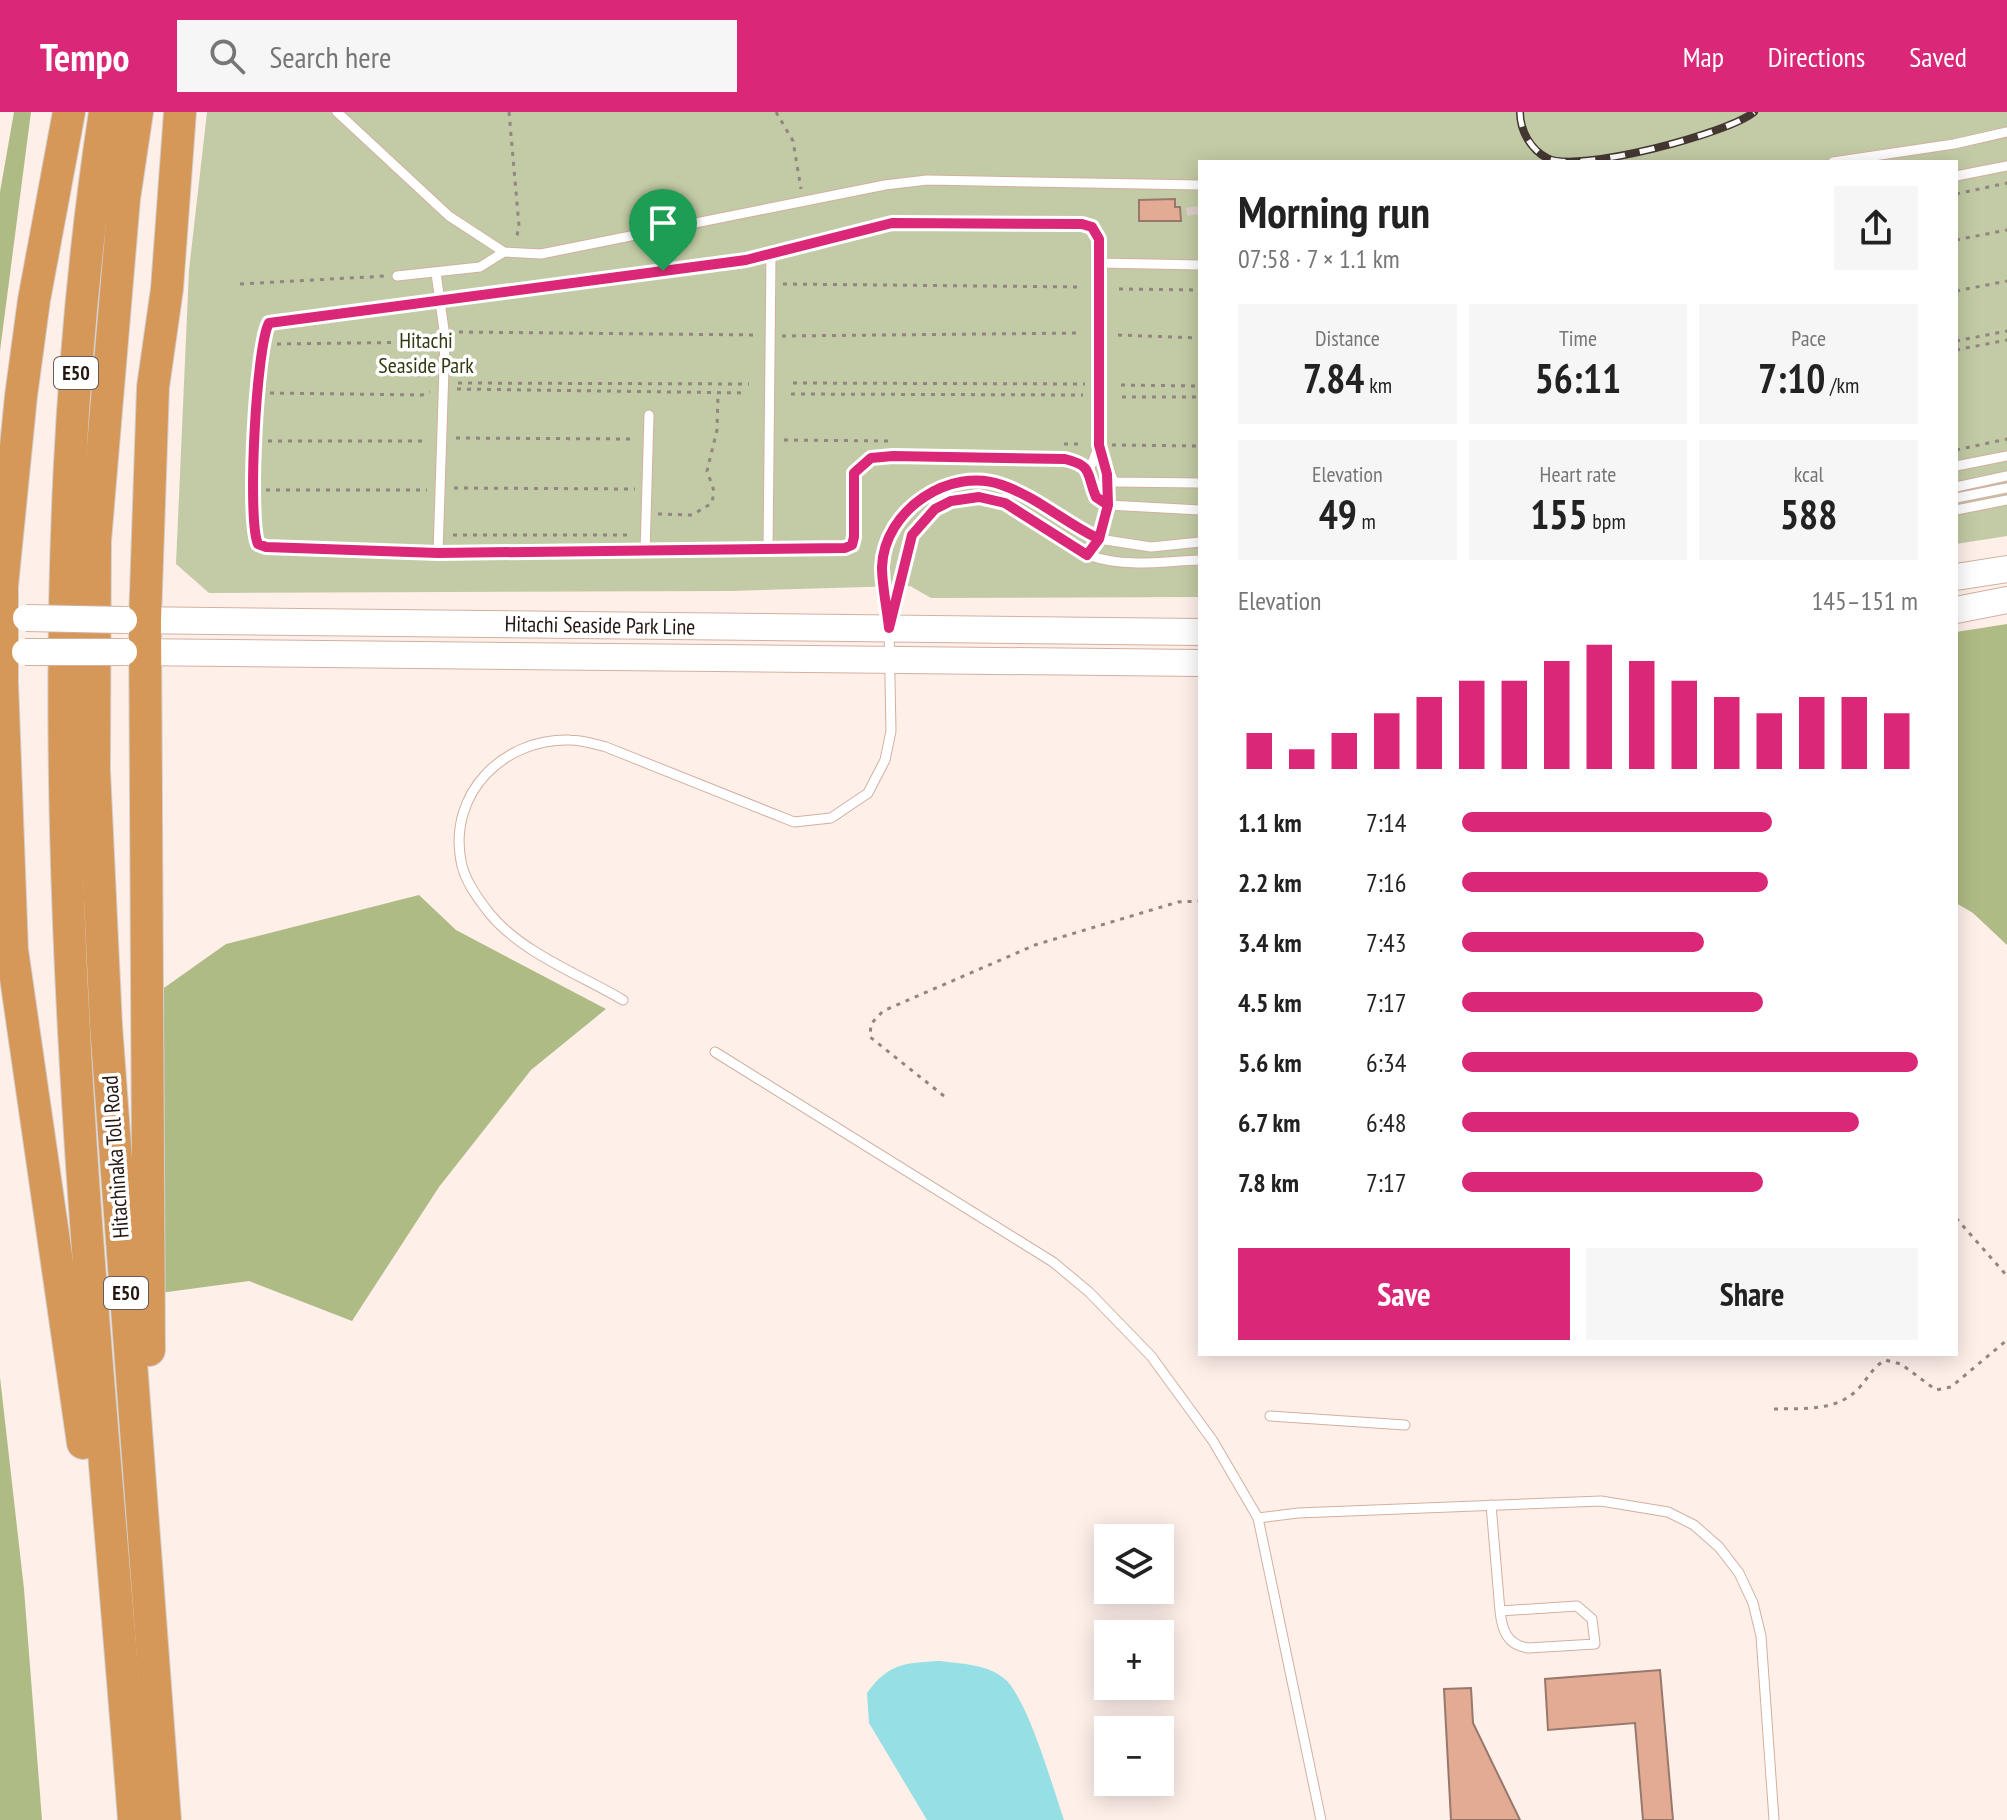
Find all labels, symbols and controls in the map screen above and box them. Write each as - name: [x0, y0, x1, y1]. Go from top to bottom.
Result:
- search box: [177, 20, 737, 92]
- text: Tempo: [40, 32, 129, 81]
- icon: search: [205, 34, 249, 78]
- text: Search here: [269, 37, 391, 76]
- text: Map: [1683, 38, 1724, 75]
- text: Directions: [1768, 38, 1865, 75]
- text: Saved: [1909, 38, 1967, 75]
- text: Morning run: [1238, 183, 1430, 240]
- button: share: [1834, 186, 1918, 270]
- pin: [629, 189, 697, 271]
- icon: arrive: [641, 201, 685, 245]
- text: 07:58 · 7 × 1.1 km: [1238, 242, 1400, 275]
- text: Distance: [1315, 324, 1380, 352]
- text: Time: [1559, 324, 1597, 352]
- text: Pace: [1791, 324, 1826, 352]
- park label: Hitachi Seaside Park: [378, 326, 474, 379]
- text: 7.84: [1303, 352, 1364, 404]
- text: 56:11: [1535, 352, 1621, 404]
- text: 7:10: [1758, 352, 1825, 404]
- road number: E50: [54, 357, 98, 389]
- text: km: [1364, 371, 1392, 399]
- text: /km: [1825, 371, 1859, 399]
- text: Elevation: [1312, 460, 1383, 488]
- text: Heart rate: [1540, 460, 1616, 488]
- text: kcal: [1794, 460, 1824, 488]
- text: 49: [1319, 488, 1357, 540]
- text: 155: [1530, 488, 1588, 540]
- text: 588: [1780, 488, 1837, 540]
- text: m: [1357, 507, 1376, 535]
- text: bpm: [1588, 507, 1626, 535]
- text: Elevation: [1238, 584, 1321, 617]
- text: 145–151 m: [1812, 584, 1918, 617]
- street label: Hitachi Seaside Park Line: [504, 609, 696, 641]
- text: 1.1 km: [1238, 806, 1302, 839]
- text: 7:14: [1366, 806, 1406, 839]
- text: 2.2 km: [1238, 866, 1302, 899]
- text: 7:16: [1366, 866, 1406, 899]
- text: 3.4 km: [1238, 926, 1302, 959]
- text: 7:43: [1366, 926, 1406, 959]
- text: 4.5 km: [1238, 986, 1302, 1019]
- text: 7:17: [1366, 986, 1406, 1019]
- text: 5.6 km: [1238, 1046, 1302, 1079]
- text: 6:34: [1366, 1046, 1406, 1079]
- street label: Hitachinaka Toll Road: [95, 1075, 135, 1239]
- text: 6.7 km: [1238, 1106, 1301, 1139]
- text: 6:48: [1366, 1106, 1406, 1139]
- text: 7.8 km: [1238, 1166, 1299, 1199]
- text: 7:17: [1366, 1166, 1406, 1199]
- button: Save: [1238, 1248, 1570, 1340]
- button: Share: [1586, 1248, 1918, 1340]
- road number: E50: [104, 1277, 148, 1309]
- map controls: [1094, 1524, 1174, 1796]
- button: layers: [1094, 1524, 1174, 1604]
- button: +: [1094, 1620, 1174, 1700]
- button: −: [1094, 1716, 1174, 1796]

